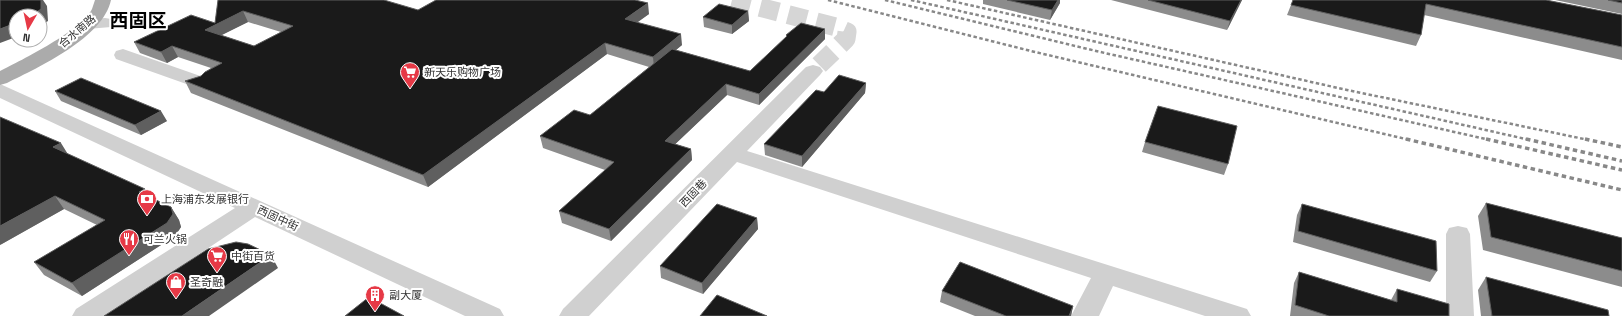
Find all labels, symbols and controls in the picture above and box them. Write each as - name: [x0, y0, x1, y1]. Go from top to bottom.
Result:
- north arrow: [8, 8, 48, 48]
- district label: 西固区: [109, 8, 167, 33]
- street label: 合水南路: [56, 11, 98, 51]
- text: N: [22, 30, 31, 45]
- supermarket icon: 新天乐购物广场: [399, 61, 421, 89]
- place label: 新天乐购物广场: [424, 65, 501, 79]
- street label: 西固巷: [677, 176, 709, 210]
- bank icon: 上海浦东发展银行: [136, 188, 158, 216]
- place label: 上海浦东发展银行: [161, 192, 249, 206]
- street label: 西固中街: [255, 202, 301, 234]
- restaurant icon: 可兰火锅: [118, 228, 140, 256]
- place label: 可兰火锅: [143, 232, 187, 246]
- supermarket icon: 中街百货: [206, 245, 228, 273]
- place label: 中街百货: [231, 249, 275, 263]
- shop icon: 圣奇融: [165, 271, 187, 299]
- place label: 圣奇融: [190, 275, 223, 289]
- building icon: 副大厦: [364, 284, 386, 312]
- place label: 副大厦: [389, 288, 422, 302]

